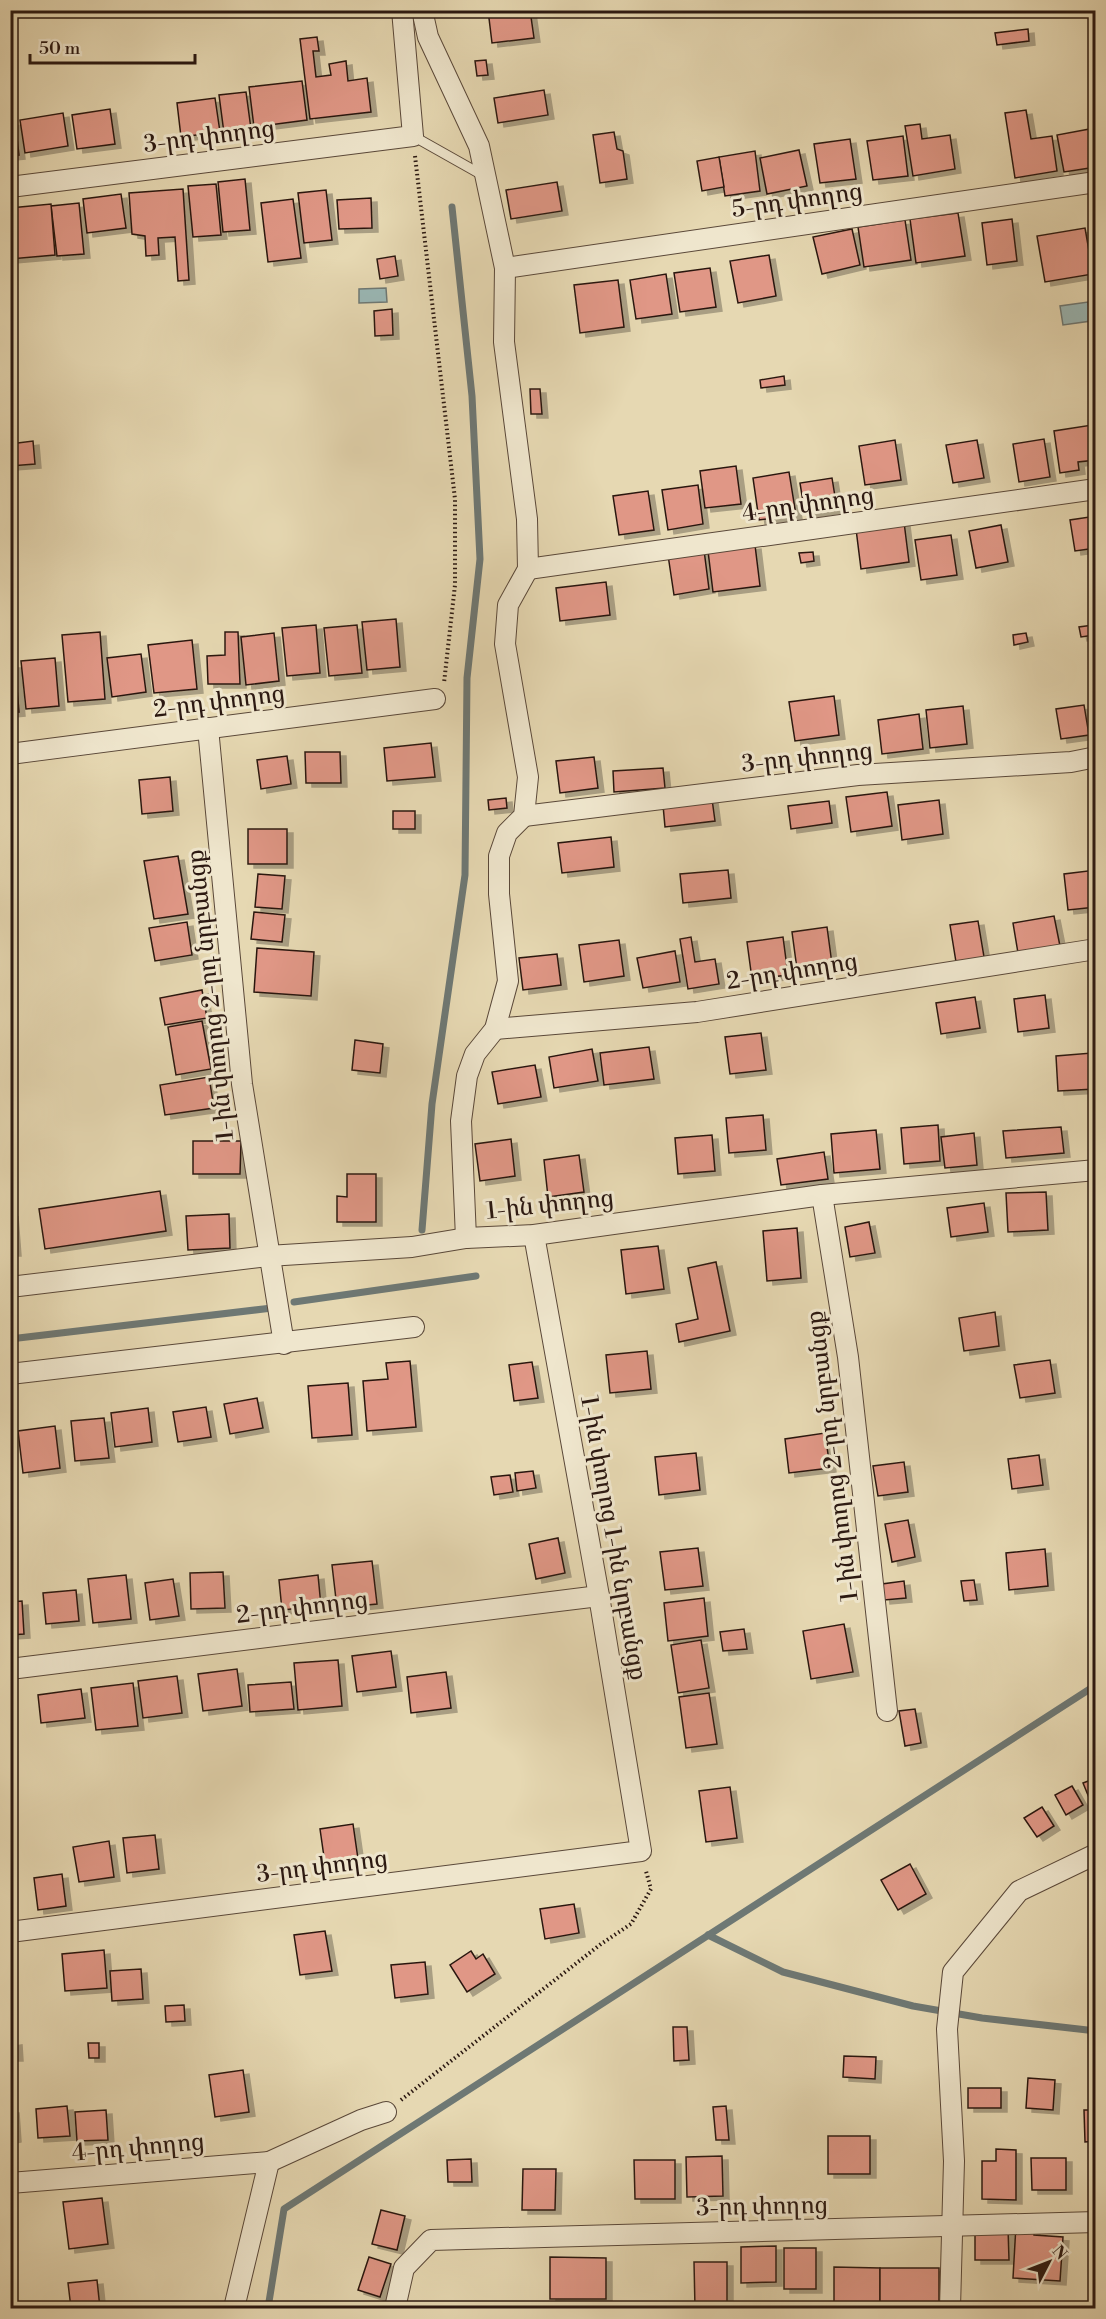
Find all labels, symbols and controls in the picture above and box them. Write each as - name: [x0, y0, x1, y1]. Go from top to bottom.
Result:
- scale bar: [30, 27, 195, 65]
- text: 50 m: [39, 37, 81, 60]
- street label: 3-րդ փողոց: [142, 114, 276, 160]
- street label: 5-րդ փողոց: [730, 177, 865, 225]
- street label: 4-րդ փողոց: [740, 481, 876, 529]
- street label: 2-րդ փողոց: [152, 679, 287, 725]
- street label: 3-րդ փողոց: [740, 736, 874, 780]
- street label: 1-ին փողոց 2-րդ նրբանցք: [181, 848, 241, 1142]
- street label: 2-րդ փողոց: [724, 947, 860, 997]
- street label: 1-ին փողոց: [485, 1183, 615, 1227]
- street label: 1-ին փողոց 2-րդ նրբանցք: [800, 1309, 866, 1603]
- street label: 1-ին փողոց 1-ին նրբանցք: [573, 1394, 653, 1683]
- street label: 2-րդ փողոց: [235, 1585, 370, 1631]
- street label: 3-րդ փողոց: [255, 1844, 389, 1890]
- street label: 4-րդ փողոց: [71, 2127, 206, 2169]
- street label: 3-րդ փողոց: [696, 2191, 828, 2223]
- north arrow: [1019, 2232, 1079, 2292]
- text: N: [1048, 2241, 1071, 2264]

